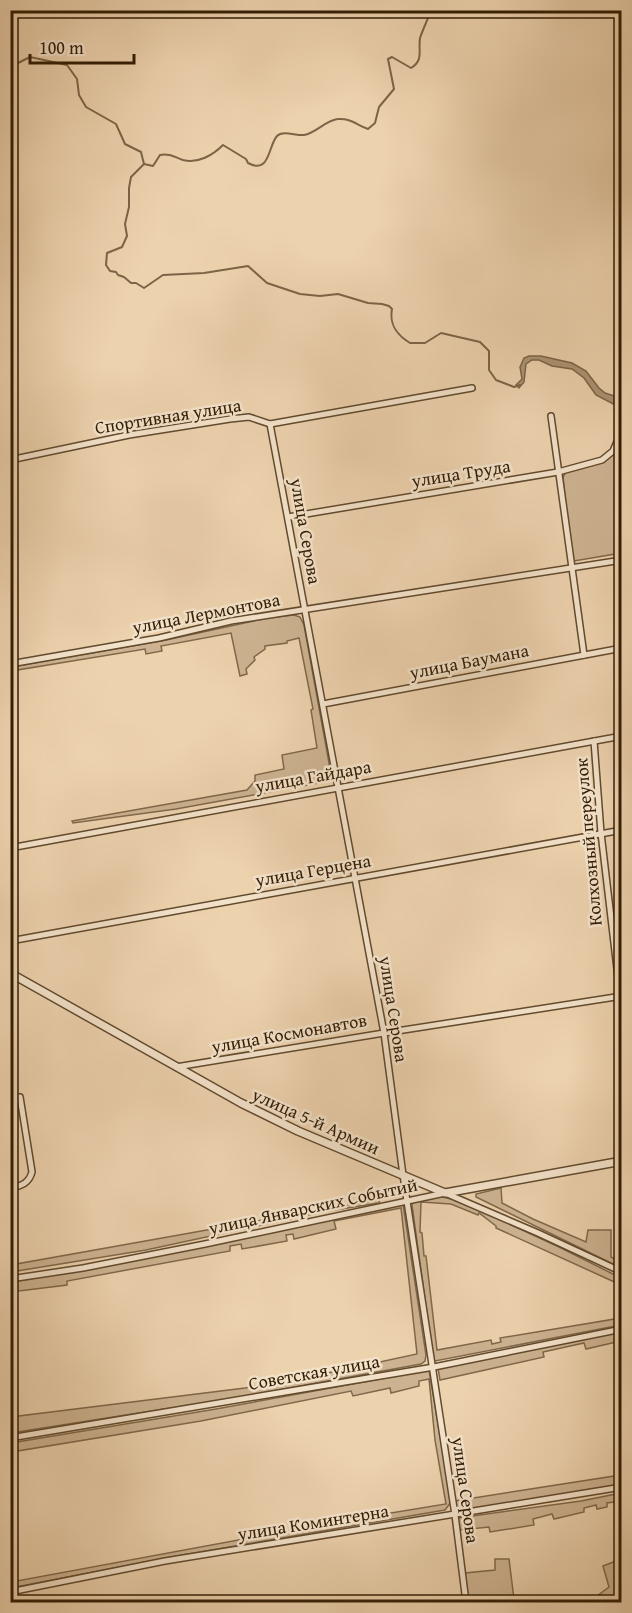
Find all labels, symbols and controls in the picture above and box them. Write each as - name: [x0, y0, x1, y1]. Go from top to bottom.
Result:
- scale bar: [30, 27, 134, 65]
- text: 100 m: [39, 34, 84, 61]
- street label: Спортивная улица: [93, 391, 243, 441]
- street label: улица Труда: [409, 452, 513, 494]
- street label: улица Серова: [283, 475, 329, 586]
- street label: улица Лермонтова: [129, 585, 283, 641]
- street label: улица Баумана: [406, 636, 531, 686]
- street label: улица Гайдара: [252, 752, 373, 800]
- street label: Колхозный переулок: [567, 756, 609, 927]
- street label: улица Герцена: [252, 846, 373, 894]
- street label: улица Серова: [372, 953, 416, 1064]
- street label: улица Космонавтов: [208, 1006, 369, 1060]
- street label: улица 5-й Армии: [247, 1080, 384, 1161]
- street label: улица Январских Событий: [205, 1171, 420, 1242]
- street label: Советская улица: [246, 1347, 382, 1397]
- street label: улица Серова: [445, 1434, 487, 1545]
- street label: улица Коминтерна: [235, 1497, 391, 1547]

